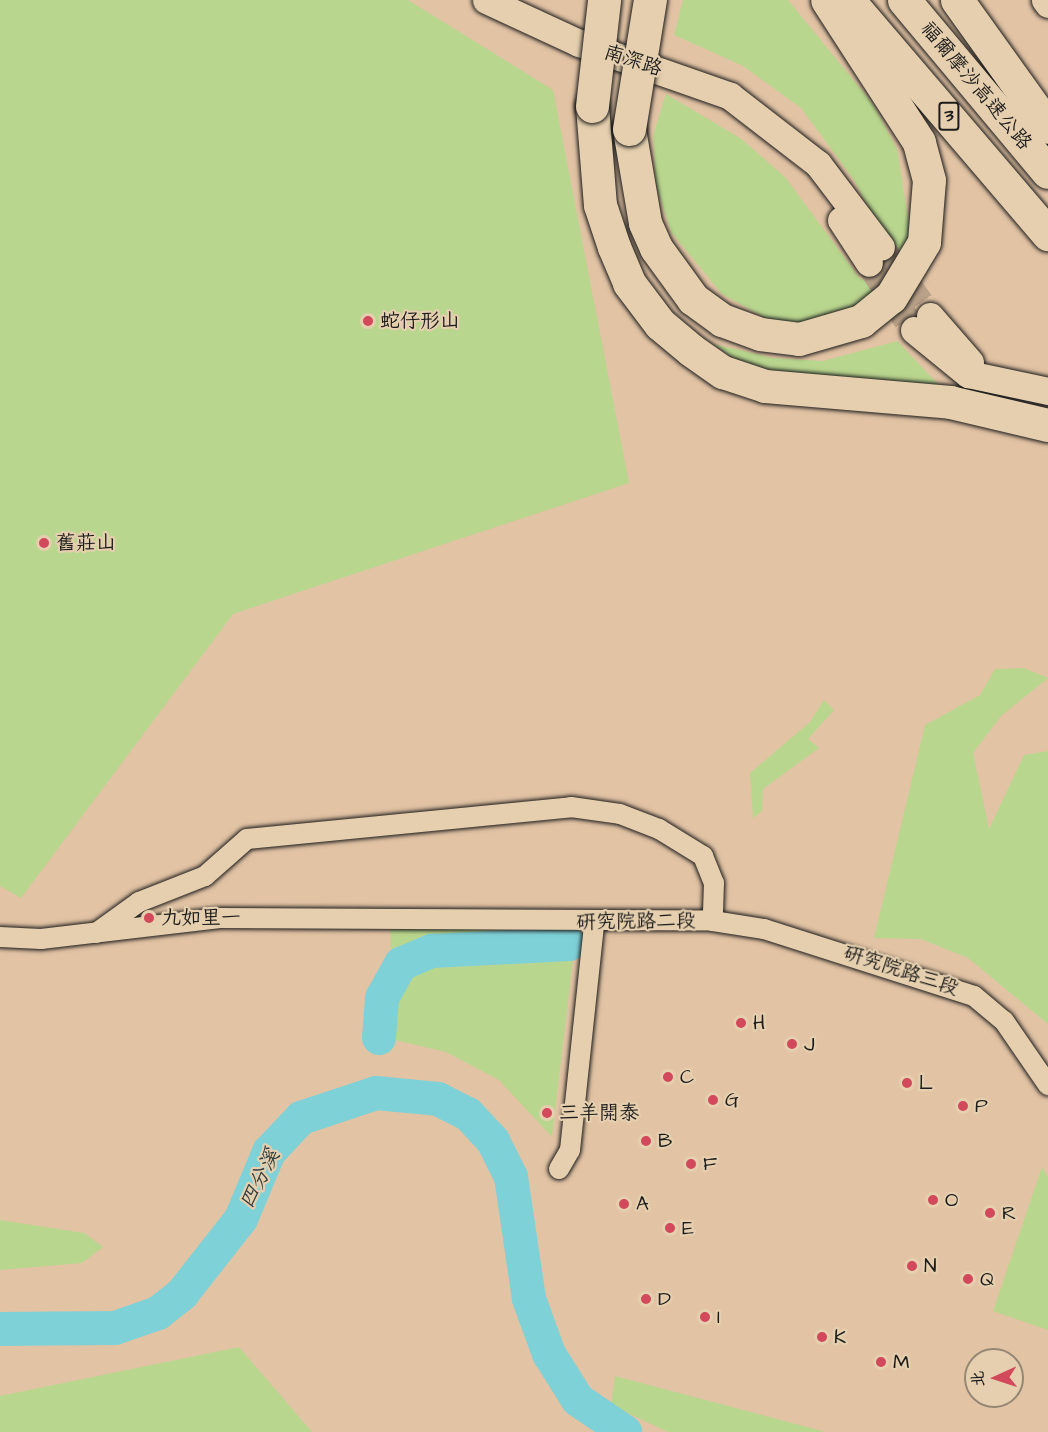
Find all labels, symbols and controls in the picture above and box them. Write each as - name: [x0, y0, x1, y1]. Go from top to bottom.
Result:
- street label: 福爾摩沙高速公路: [915, 17, 1037, 155]
- street label: 南深路: [601, 40, 665, 82]
- road number: 3: [937, 101, 961, 131]
- place label: 蛇仔形山: [380, 309, 460, 333]
- marker: 蛇仔形山: [361, 314, 375, 328]
- place label: 舊莊山: [56, 531, 116, 555]
- marker: 舊莊山: [37, 536, 51, 550]
- place label: 九如里一: [161, 906, 241, 930]
- street label: 研究院路二段: [576, 909, 696, 935]
- marker: 九如里一: [142, 911, 156, 925]
- street label: 研究院路三段: [840, 941, 962, 1001]
- place label: H: [753, 1011, 765, 1035]
- marker: H: [734, 1016, 748, 1030]
- place label: J: [804, 1032, 815, 1056]
- marker: J: [785, 1037, 799, 1051]
- place label: C: [680, 1065, 694, 1089]
- marker: C: [661, 1070, 675, 1084]
- place label: L: [919, 1071, 933, 1095]
- marker: L: [900, 1076, 914, 1090]
- place label: G: [725, 1088, 739, 1112]
- marker: G: [706, 1093, 720, 1107]
- place label: P: [975, 1094, 988, 1118]
- marker: P: [956, 1099, 970, 1113]
- place label: 三羊開泰: [559, 1101, 639, 1125]
- marker: 三羊開泰: [540, 1106, 554, 1120]
- place label: B: [658, 1129, 672, 1153]
- marker: B: [639, 1134, 653, 1148]
- water label: 四分溪: [234, 1145, 286, 1213]
- place label: F: [703, 1152, 717, 1176]
- marker: F: [684, 1157, 698, 1171]
- place label: O: [945, 1188, 958, 1212]
- place label: A: [636, 1192, 649, 1216]
- marker: O: [926, 1193, 940, 1207]
- marker: A: [617, 1197, 631, 1211]
- place label: R: [1002, 1201, 1016, 1225]
- marker: R: [983, 1206, 997, 1220]
- place label: E: [682, 1216, 694, 1240]
- marker: E: [663, 1221, 677, 1235]
- place label: N: [924, 1254, 937, 1278]
- marker: N: [905, 1259, 919, 1273]
- place label: Q: [980, 1267, 994, 1291]
- marker: Q: [961, 1272, 975, 1286]
- place label: D: [658, 1287, 671, 1311]
- marker: D: [639, 1292, 653, 1306]
- place label: I: [717, 1305, 720, 1329]
- marker: I: [698, 1310, 712, 1324]
- place label: K: [834, 1325, 846, 1349]
- marker: K: [815, 1330, 829, 1344]
- north arrow: [964, 1348, 1024, 1408]
- place label: M: [893, 1350, 910, 1374]
- marker: M: [874, 1355, 888, 1369]
- text: 北: [967, 1370, 989, 1387]

